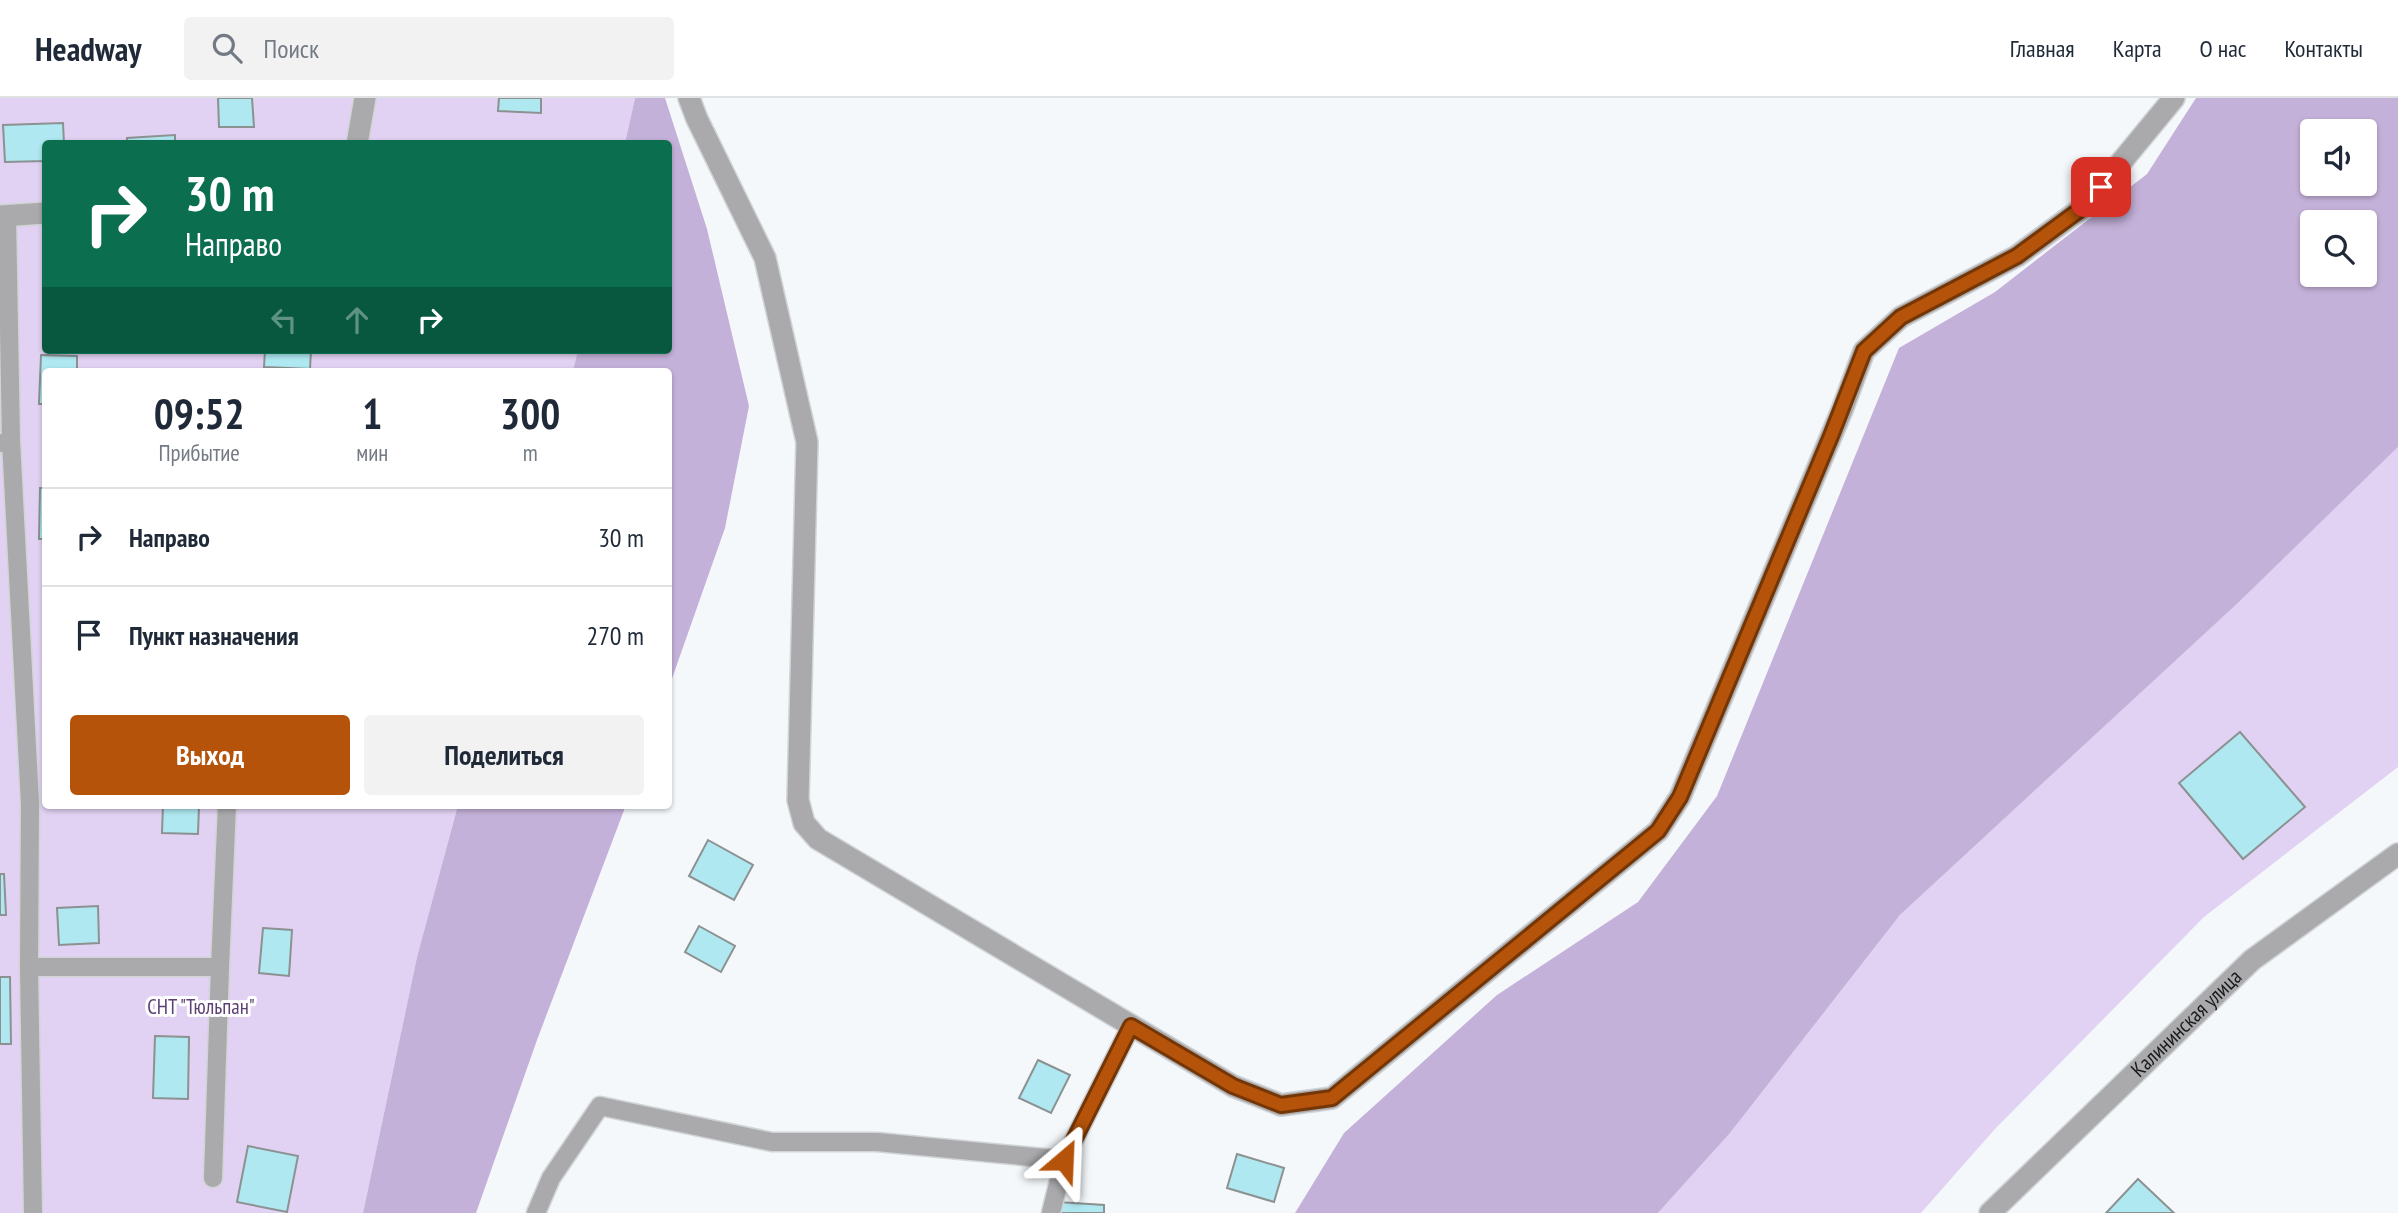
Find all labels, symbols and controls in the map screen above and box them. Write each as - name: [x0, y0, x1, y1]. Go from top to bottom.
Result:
- search box: [184, 17, 674, 80]
- text: Headway: [35, 27, 142, 70]
- icon: search: [208, 29, 246, 67]
- text: Поиск: [264, 32, 319, 65]
- text: Главная: [2010, 33, 2075, 64]
- text: Карта: [2113, 33, 2162, 64]
- text: О нас: [2200, 33, 2246, 64]
- text: Контакты: [2284, 33, 2363, 64]
- map controls: [2300, 119, 2377, 287]
- button: sound: [2300, 119, 2377, 196]
- pin: [2071, 157, 2131, 217]
- text: 30 m: [185, 161, 274, 225]
- icon: right: [70, 168, 161, 259]
- icon: arrive: [2082, 168, 2120, 206]
- button: search: [2300, 210, 2377, 287]
- text: Направо: [185, 223, 282, 265]
- icon: left: [265, 301, 303, 339]
- icon: ahead: [338, 301, 376, 339]
- icon: right: [411, 301, 449, 339]
- text: 09:52: [154, 386, 245, 441]
- text: 1: [362, 386, 382, 441]
- text: 300: [500, 386, 560, 441]
- text: Прибытие: [158, 438, 240, 467]
- text: мин: [356, 438, 388, 467]
- text: m: [523, 438, 538, 467]
- icon: right: [70, 518, 108, 556]
- text: Направо: [129, 521, 210, 554]
- text: 30 m: [598, 521, 644, 554]
- icon: arrive: [70, 616, 108, 654]
- text: Пункт назначения: [129, 619, 299, 652]
- text: 270 m: [586, 619, 644, 652]
- button: Выход: [70, 715, 350, 795]
- button: Поделиться: [364, 715, 644, 795]
- street label: Калининская улица: [2125, 963, 2247, 1083]
- park label: СНТ "Тюльпан": [147, 993, 255, 1020]
- position arrow: [1027, 1123, 1101, 1197]

